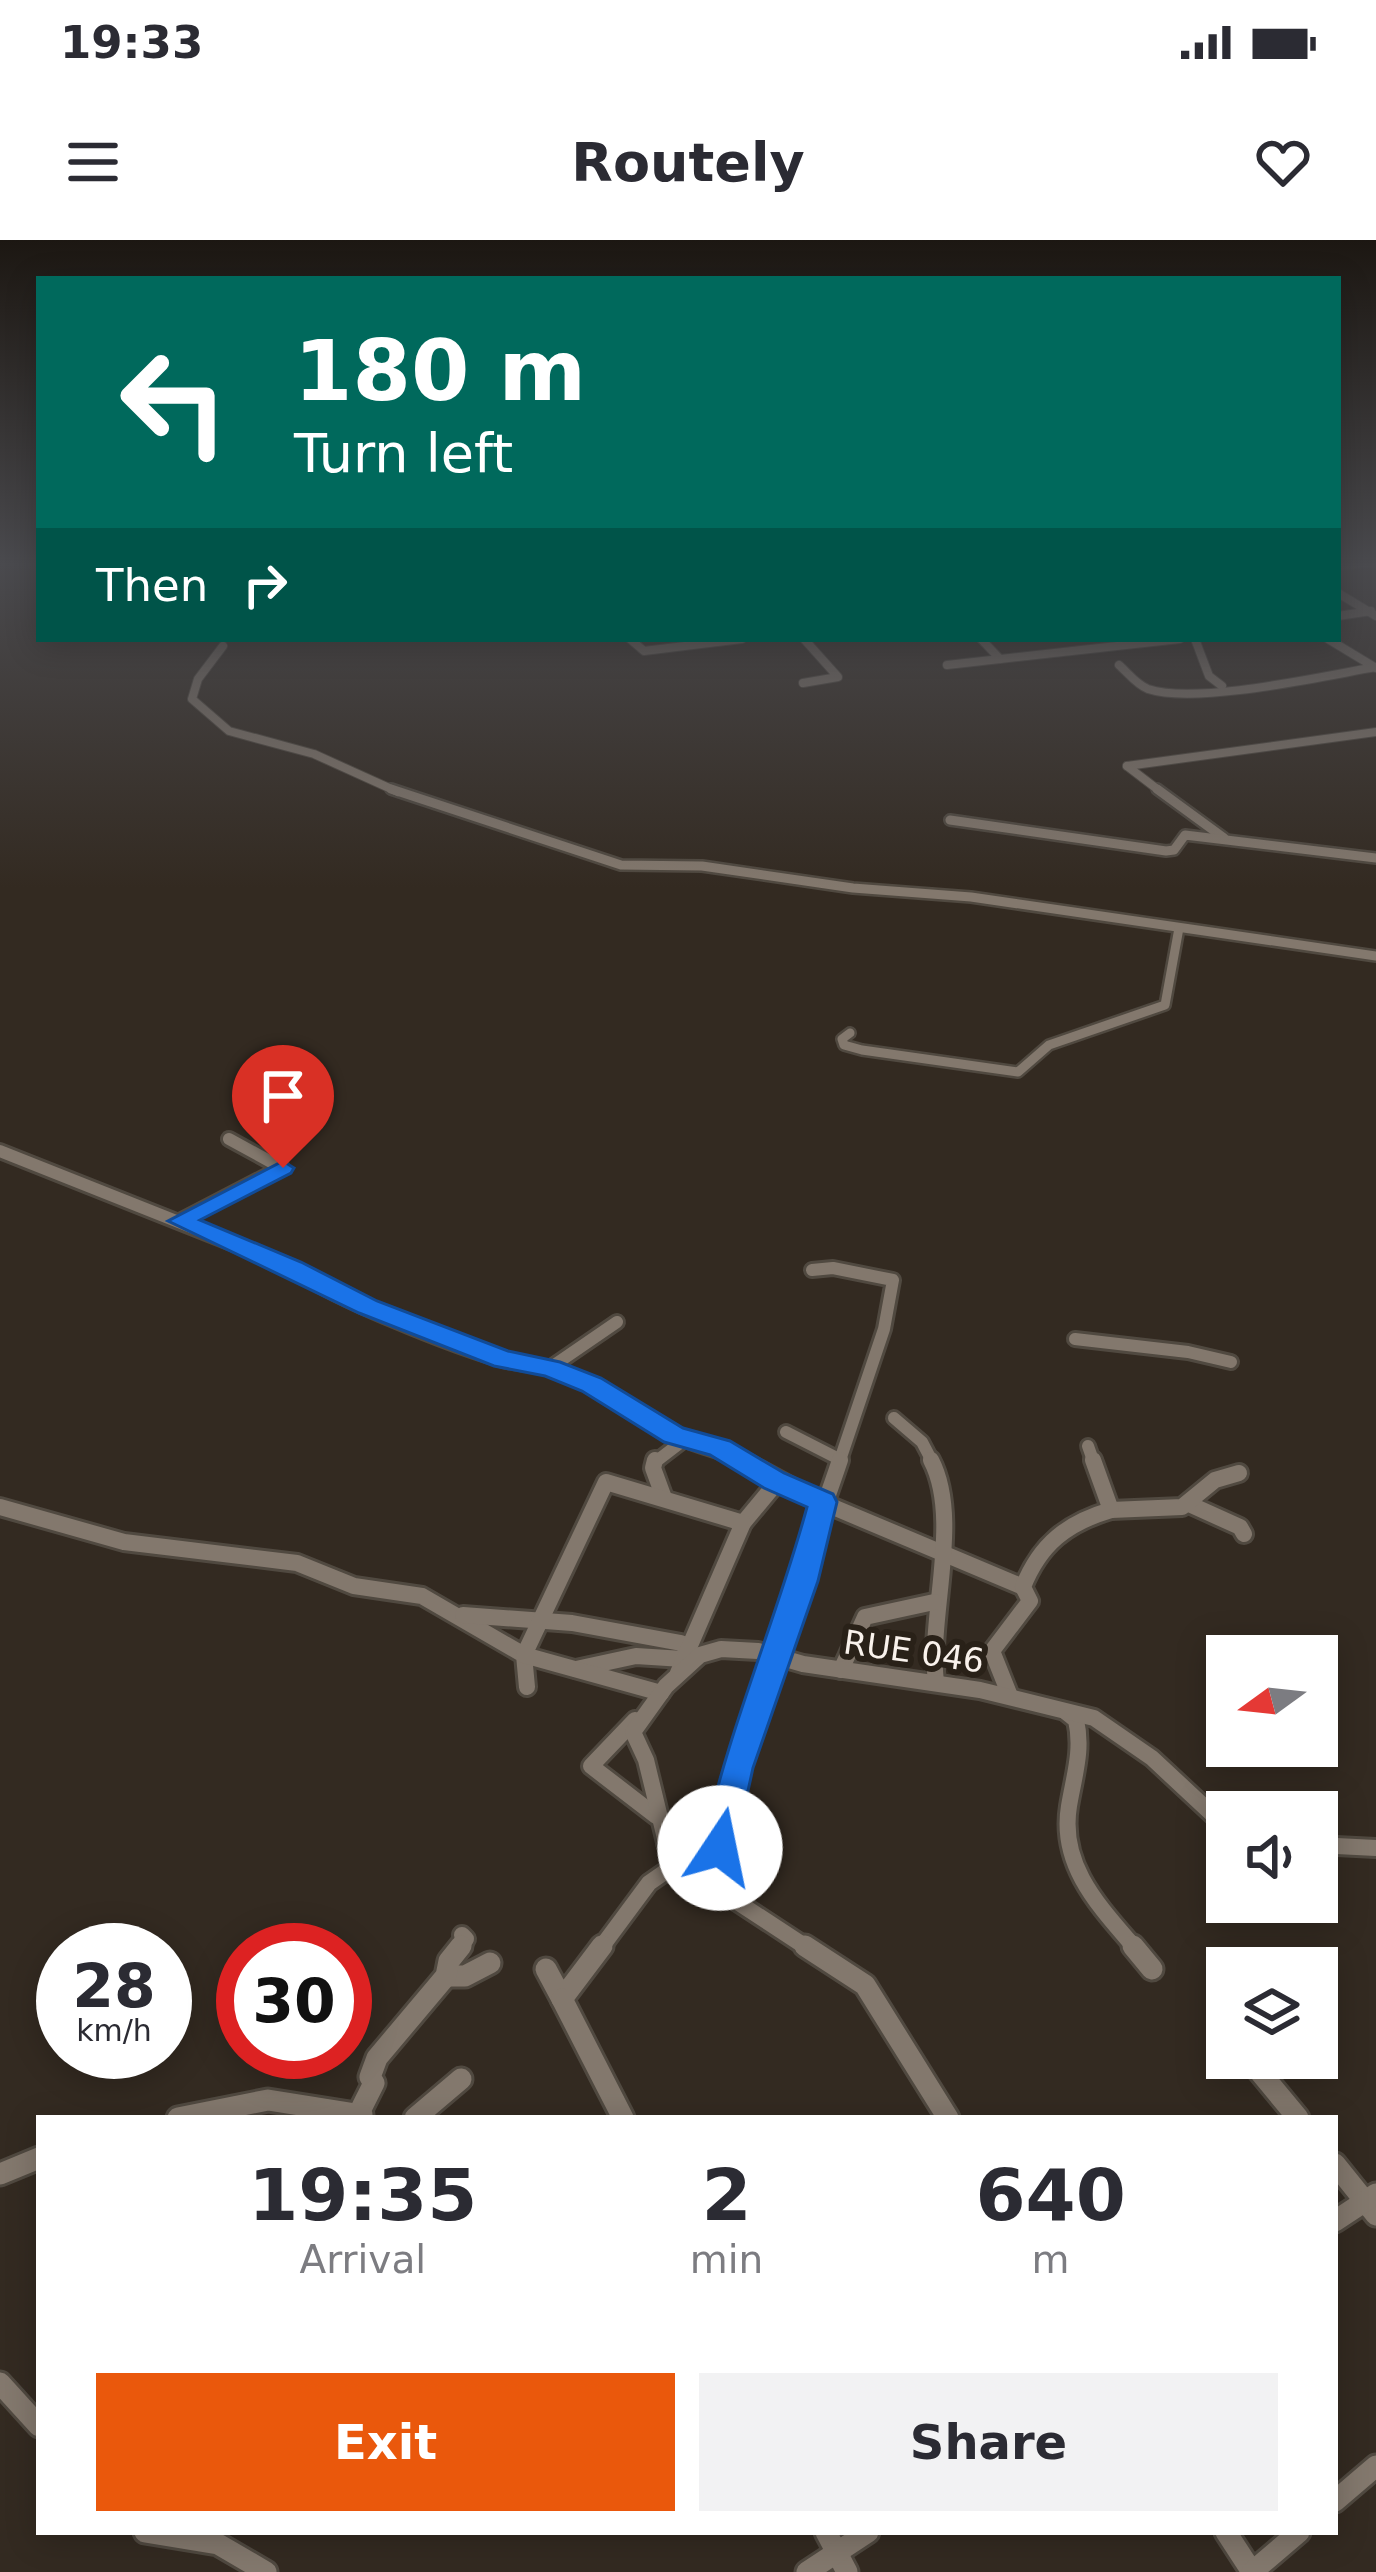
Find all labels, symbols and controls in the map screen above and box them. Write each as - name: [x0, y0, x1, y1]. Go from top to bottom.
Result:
- text: 19:33: [60, 16, 203, 69]
- icon: menu: [60, 129, 126, 195]
- icon: heart: [1250, 129, 1316, 195]
- text: Routely: [571, 131, 805, 194]
- text: 180 m: [294, 322, 586, 420]
- icon: left: [96, 324, 252, 480]
- text: Turn left: [294, 422, 513, 485]
- icon: right: [232, 552, 298, 618]
- text: Then: [96, 559, 208, 612]
- pin: [232, 1045, 334, 1168]
- icon: arrive: [250, 1063, 316, 1129]
- street label: RUE 046: [841, 1622, 987, 1681]
- north arrow: [1206, 1635, 1338, 1767]
- map controls: [1206, 1635, 1338, 2079]
- position arrow: [657, 1785, 783, 1911]
- button: sound: [1206, 1791, 1338, 1923]
- speed limit sign: 30: [216, 1923, 372, 2079]
- button: layers: [1206, 1947, 1338, 2079]
- text: 28: [72, 1951, 156, 2021]
- text: km/h: [76, 2013, 152, 2048]
- text: 19:35: [248, 2153, 477, 2237]
- text: 2: [701, 2153, 751, 2237]
- text: 640: [975, 2153, 1126, 2237]
- text: Arrival: [299, 2237, 426, 2282]
- text: min: [690, 2237, 763, 2282]
- text: m: [1032, 2237, 1070, 2282]
- button: Exit: [96, 2373, 675, 2511]
- button: Share: [699, 2373, 1278, 2511]

